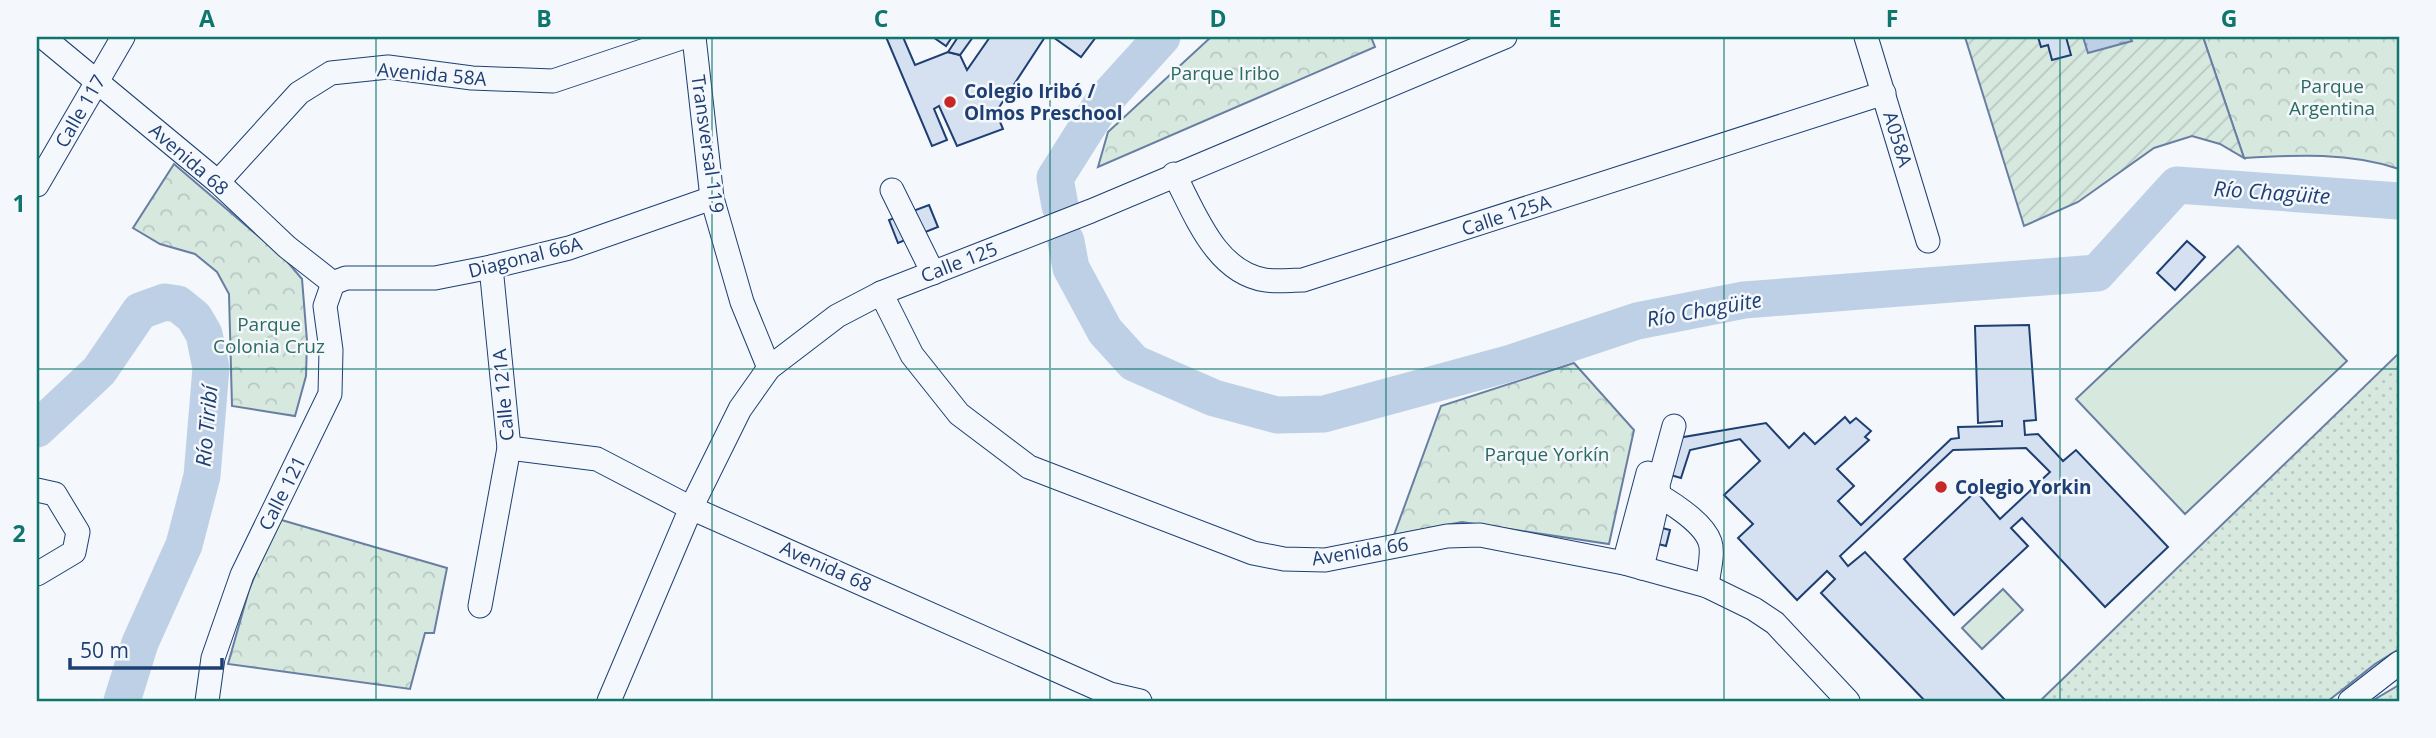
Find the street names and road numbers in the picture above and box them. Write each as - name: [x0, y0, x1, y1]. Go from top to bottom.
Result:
- street label: Avenida 58A: [376, 56, 488, 92]
- street label: Calle 117: [49, 70, 111, 152]
- street label: Transversal 119: [685, 73, 731, 215]
- street label: A058A: [1877, 108, 1919, 170]
- street label: Avenida 68: [144, 117, 234, 201]
- street label: Calle 125A: [1458, 188, 1554, 242]
- street label: Diagonal 66A: [465, 230, 585, 284]
- street label: Calle 125: [917, 235, 1001, 289]
- street label: Calle 121A: [486, 348, 520, 442]
- street label: Calle 121: [252, 451, 312, 535]
- street label: Avenida 66: [1310, 531, 1410, 571]
- street label: Avenida 68: [776, 534, 876, 598]

